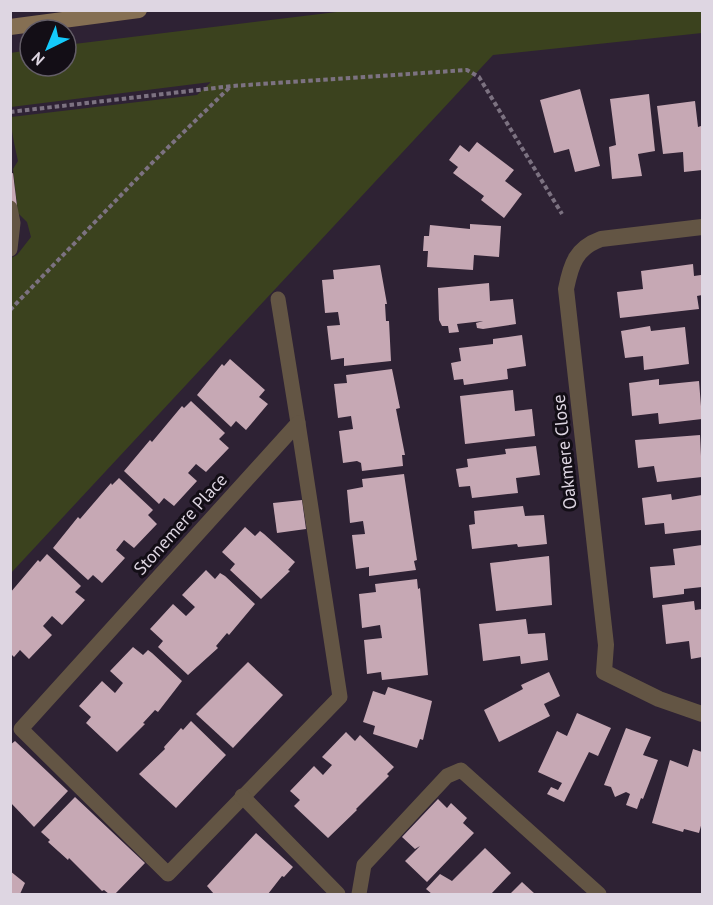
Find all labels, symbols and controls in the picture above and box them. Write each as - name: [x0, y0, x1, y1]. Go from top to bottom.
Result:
- north arrow: [18, 18, 78, 78]
- text: N: [27, 48, 48, 70]
- street label: Oakmere Close: [547, 393, 581, 511]
- street label: Stonemere Place: [128, 468, 232, 580]

